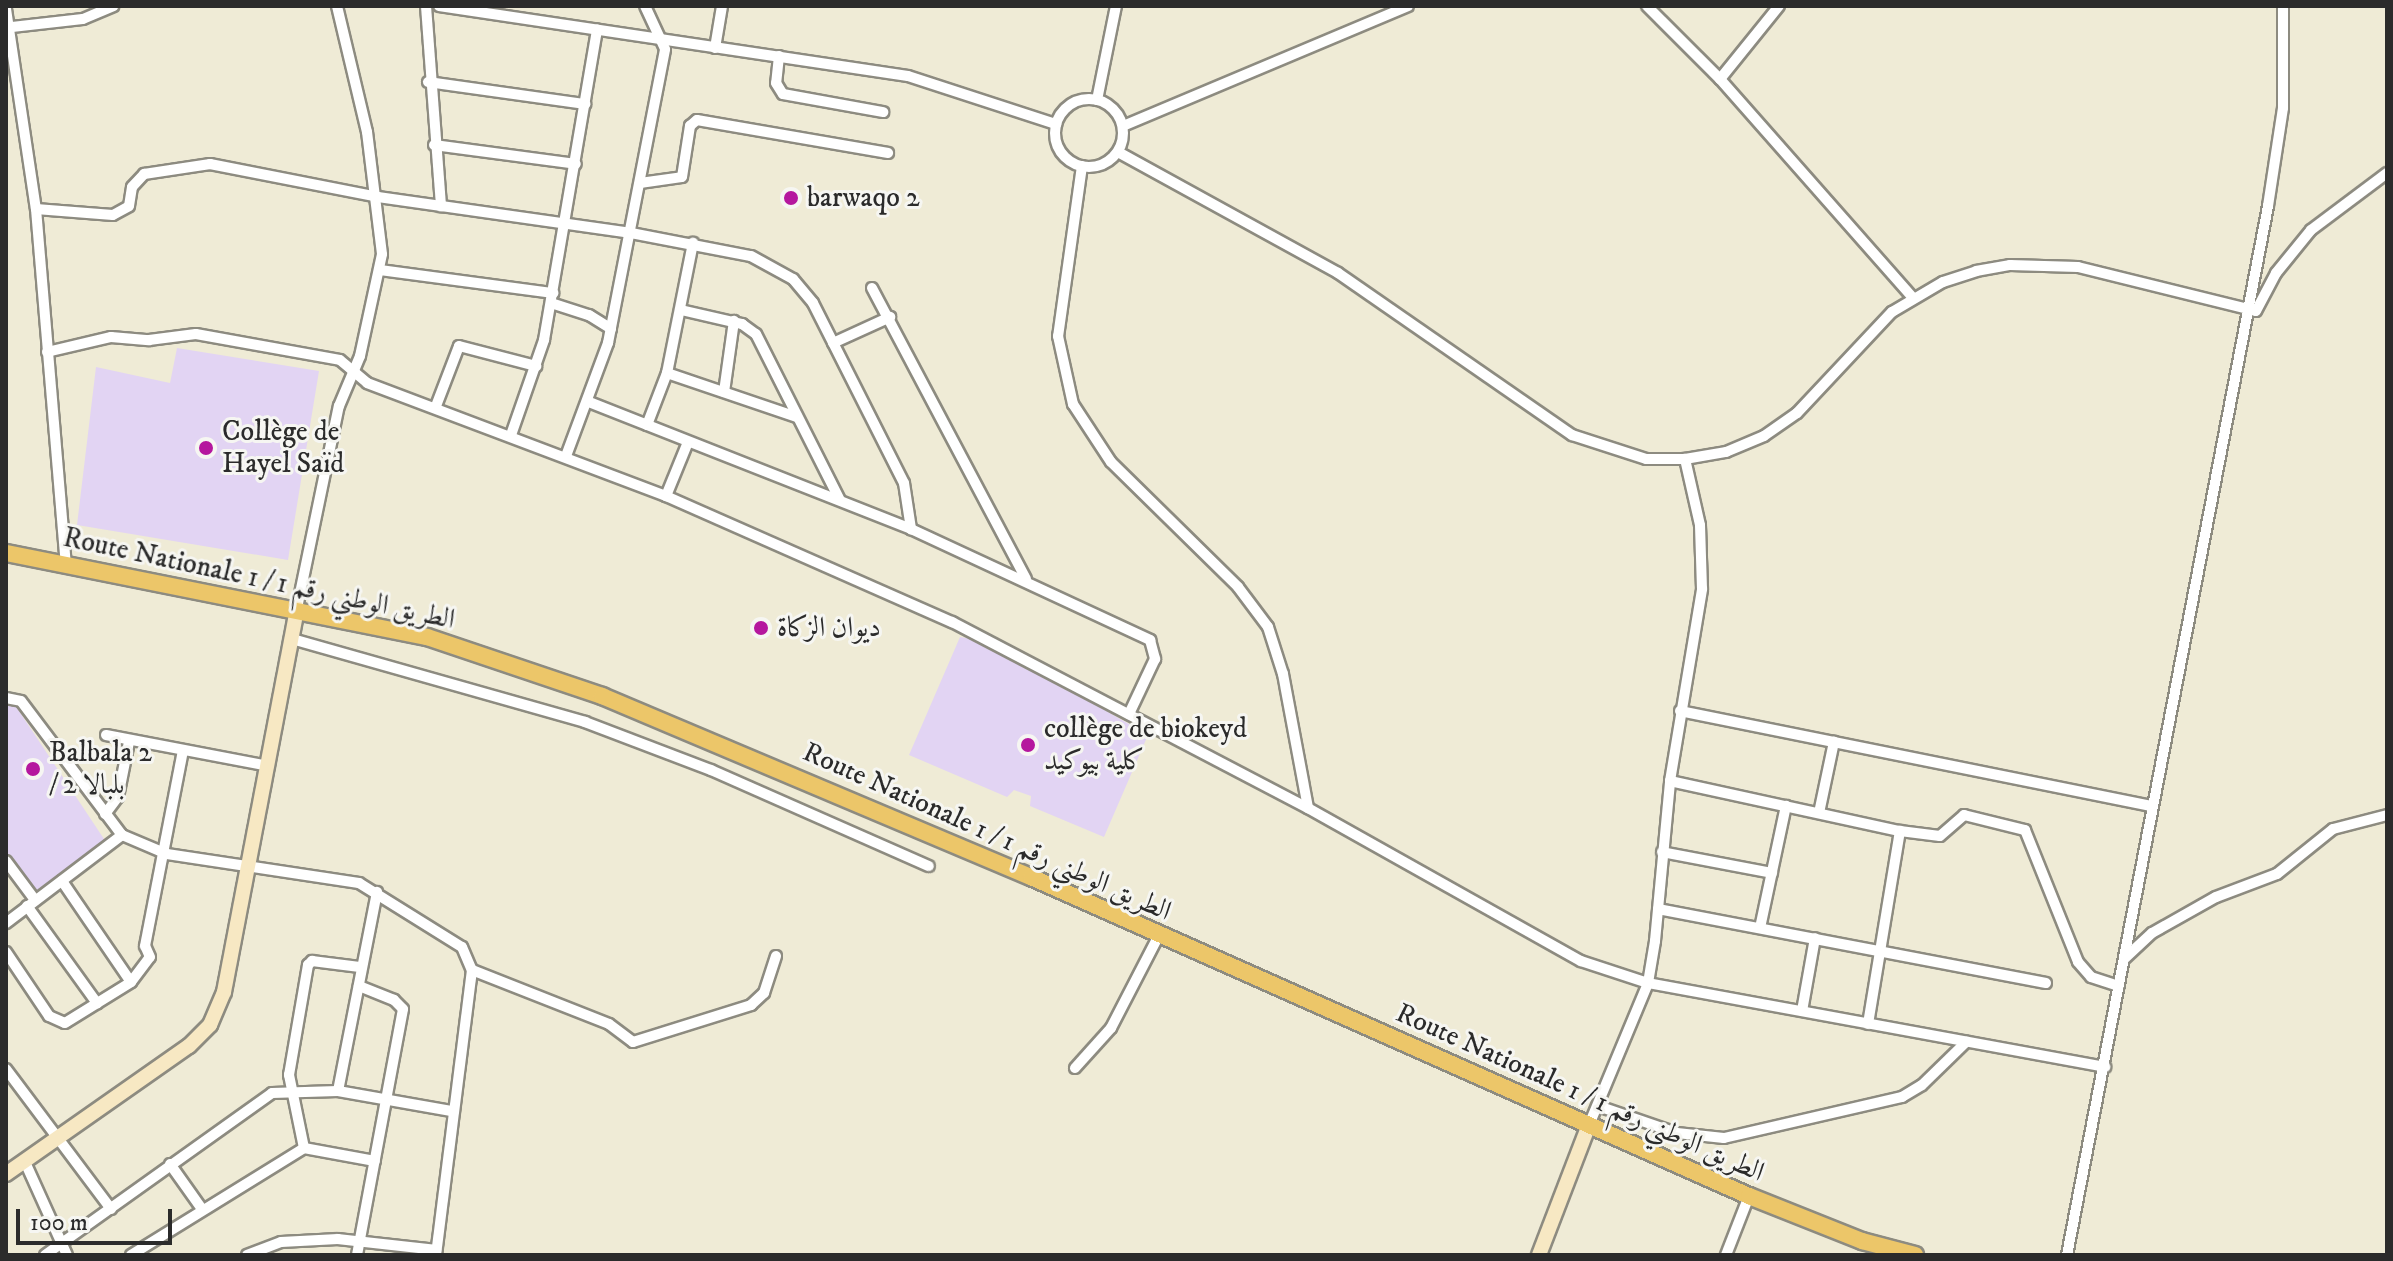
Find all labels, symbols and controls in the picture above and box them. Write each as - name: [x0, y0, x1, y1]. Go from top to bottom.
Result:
- place label: barwaqo 2: [807, 181, 920, 215]
- marker: barwaqo 2: [782, 189, 800, 207]
- place label: Collège de Hayel Saïd: [222, 415, 344, 481]
- marker: Collège de Hayel Saïd: [197, 439, 215, 457]
- street label: Route Nationale 1 / الطريق الوطني رقم 1: [60, 521, 458, 637]
- place label: ديوان الزكاة: [777, 611, 881, 645]
- marker: ديوان الزكاة: [752, 619, 770, 637]
- place label: collège de biokeyd كلية بيوكيد: [1044, 712, 1247, 778]
- street label: Route Nationale 1 / الطريق الوطني رقم 1: [798, 735, 1176, 929]
- place label: Balbala 2 / بلبالا 2: [49, 736, 152, 802]
- marker: collège de biokeyd كلية بيوكيد: [1019, 736, 1037, 754]
- marker: Balbala 2 / بلبالا 2: [24, 760, 42, 778]
- street label: Route Nationale 1 / الطريق الوطني رقم 1: [1391, 996, 1769, 1190]
- scale bar: [20, 1193, 176, 1243]
- text: 100 m: [30, 1208, 88, 1238]

